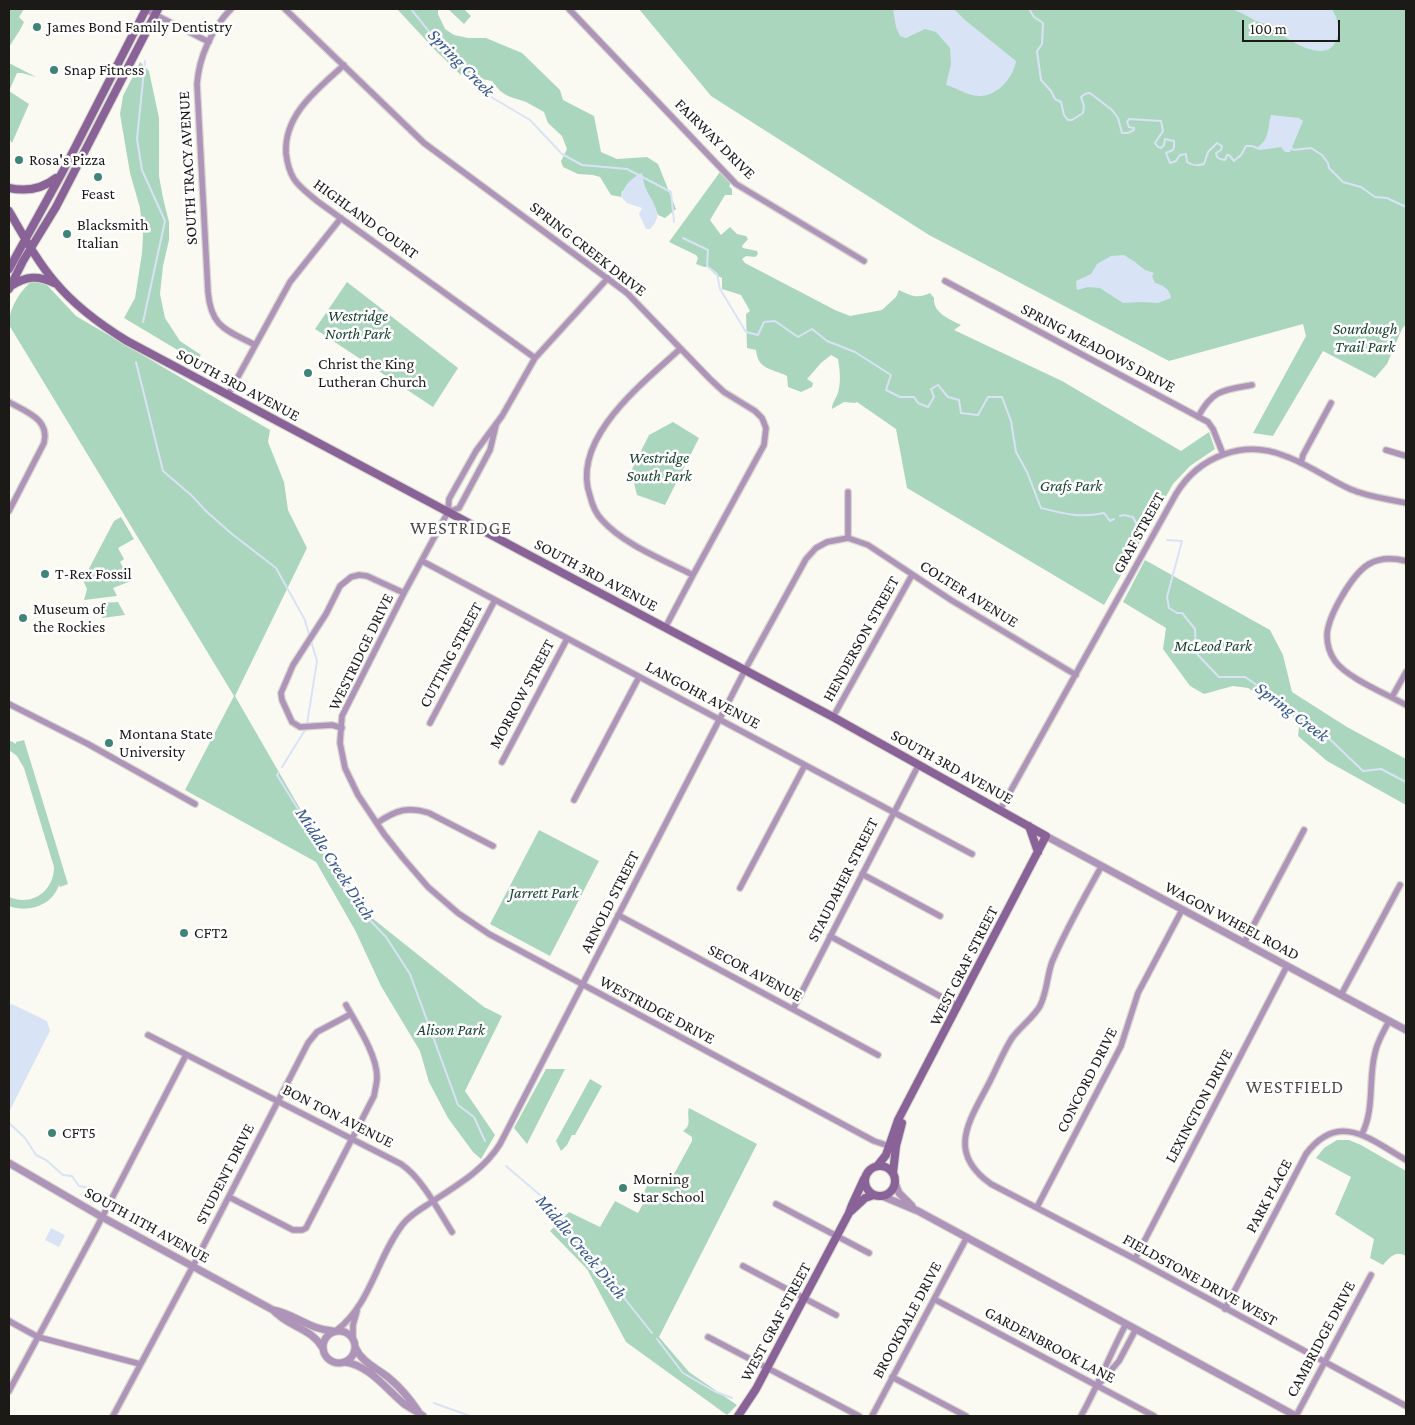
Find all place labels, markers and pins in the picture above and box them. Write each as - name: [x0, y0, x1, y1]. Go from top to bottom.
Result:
- place label: James Bond Family Dentistry: [47, 17, 232, 37]
- marker: James Bond Family Dentistry: [31, 21, 43, 33]
- place label: Snap Fitness: [64, 60, 144, 80]
- marker: Snap Fitness: [48, 64, 60, 76]
- place label: Rosa's Pizza: [29, 150, 105, 170]
- marker: Rosa's Pizza: [13, 154, 25, 166]
- marker: Feast: [92, 171, 104, 183]
- place label: Feast: [81, 184, 115, 204]
- place label: Blacksmith Italian: [77, 215, 149, 253]
- marker: Blacksmith Italian: [61, 228, 73, 240]
- place label: Christ the King Lutheran Church: [318, 354, 427, 392]
- marker: Christ the King Lutheran Church: [302, 367, 314, 379]
- place label: T-Rex Fossil: [55, 564, 132, 584]
- marker: T-Rex Fossil: [39, 568, 51, 580]
- place label: Museum of the Rockies: [33, 599, 105, 637]
- marker: Museum of the Rockies: [17, 612, 29, 624]
- place label: Montana State University: [119, 724, 213, 762]
- marker: Montana State University: [103, 737, 115, 749]
- place label: CFT2: [194, 923, 228, 943]
- marker: CFT2: [178, 927, 190, 939]
- place label: CFT5: [62, 1123, 96, 1143]
- marker: CFT5: [46, 1127, 58, 1139]
- place label: Morning Star School: [633, 1169, 705, 1207]
- marker: Morning Star School: [617, 1182, 629, 1194]

